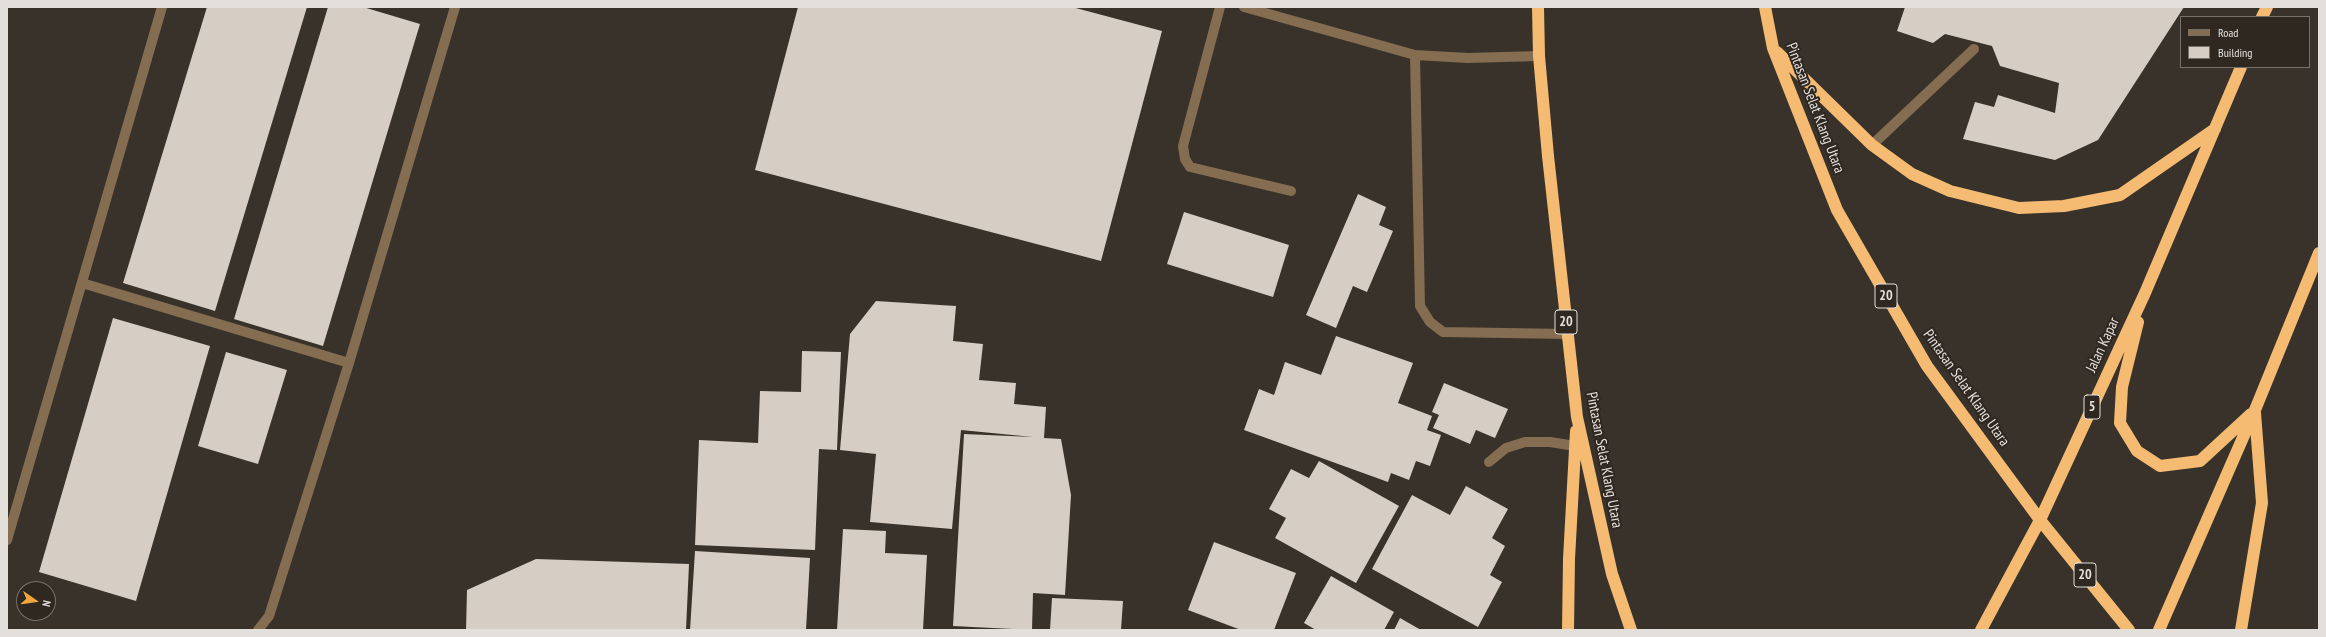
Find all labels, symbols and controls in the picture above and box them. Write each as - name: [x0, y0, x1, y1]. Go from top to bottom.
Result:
- legend: [2180, 16, 2310, 68]
- text: Road: [2218, 25, 2238, 40]
- street label: Pintasan Selat Klang Utara: [1782, 40, 1848, 176]
- text: Building: [2218, 45, 2253, 60]
- road number: 20: [1875, 284, 1897, 308]
- road number: 20: [1555, 310, 1577, 334]
- street label: Jalan Kapar: [2082, 315, 2124, 375]
- street label: Pintasan Selat Klang Utara: [1919, 326, 2013, 450]
- street label: Pintasan Selat Klang Utara: [1582, 390, 1626, 530]
- road number: 5: [2084, 395, 2100, 419]
- road number: 20: [2074, 563, 2096, 587]
- north arrow: [16, 581, 56, 621]
- text: N: [39, 599, 54, 608]

